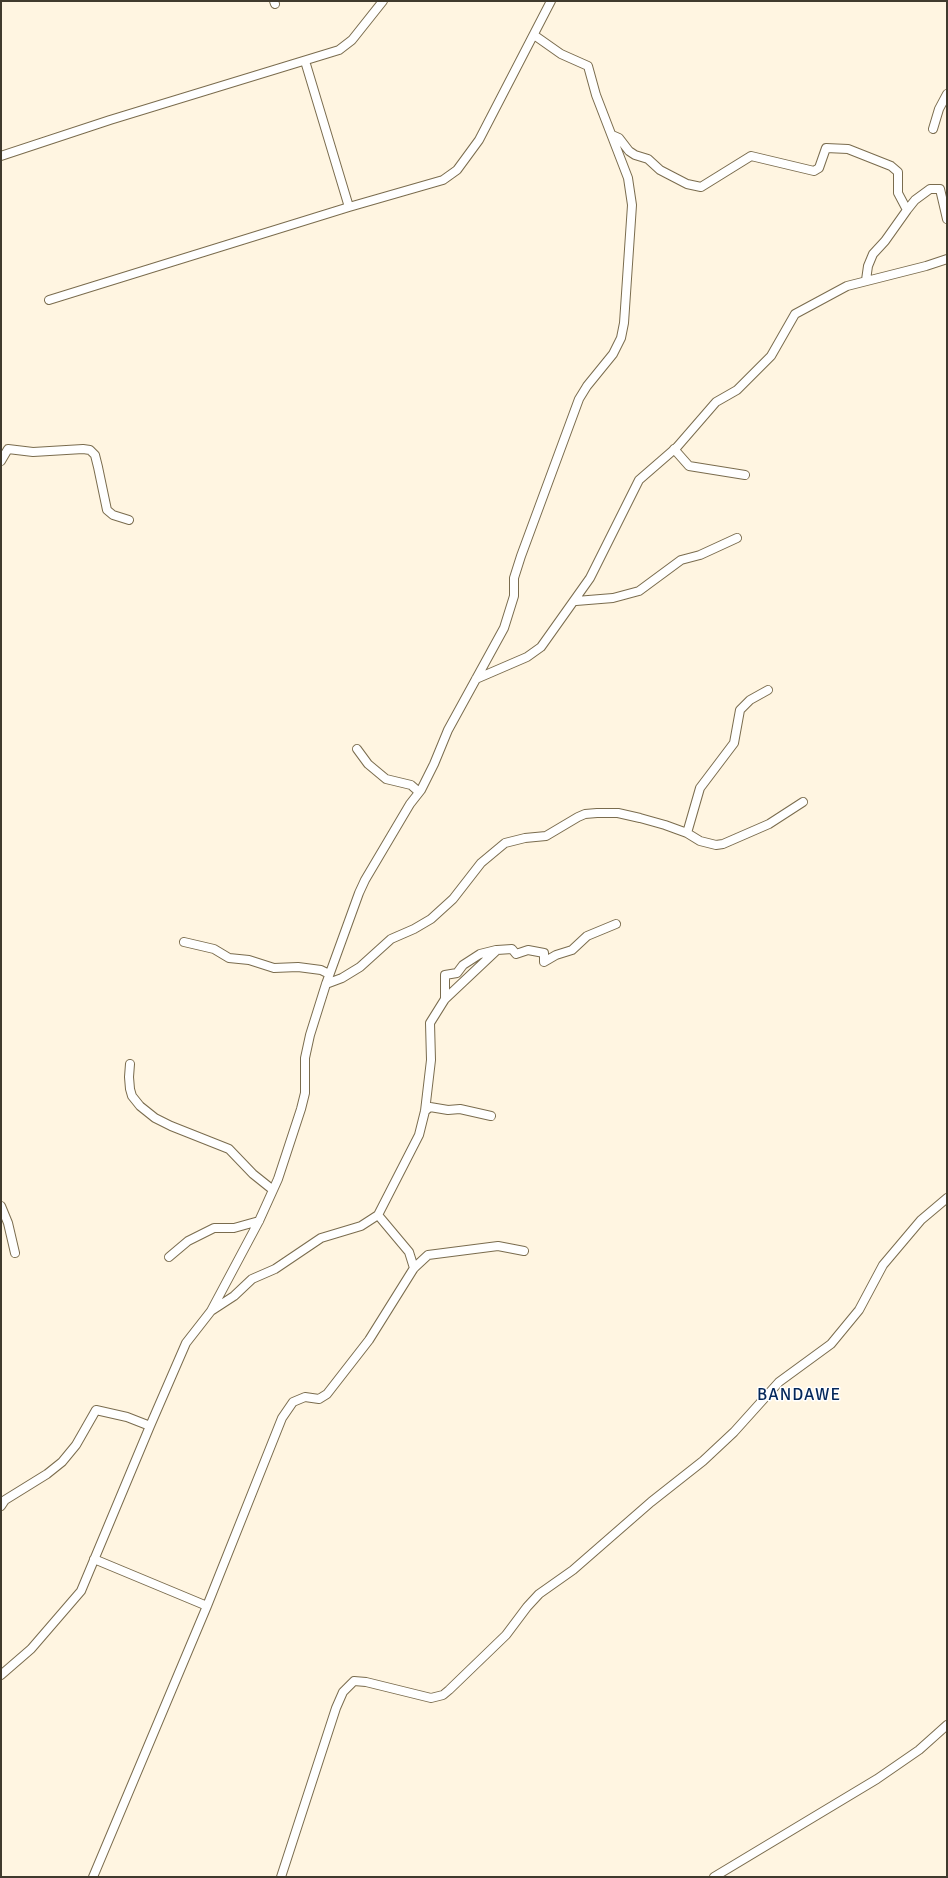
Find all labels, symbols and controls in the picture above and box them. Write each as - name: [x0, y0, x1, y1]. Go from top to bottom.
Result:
- district label: BANDAWE: [757, 1386, 841, 1406]

